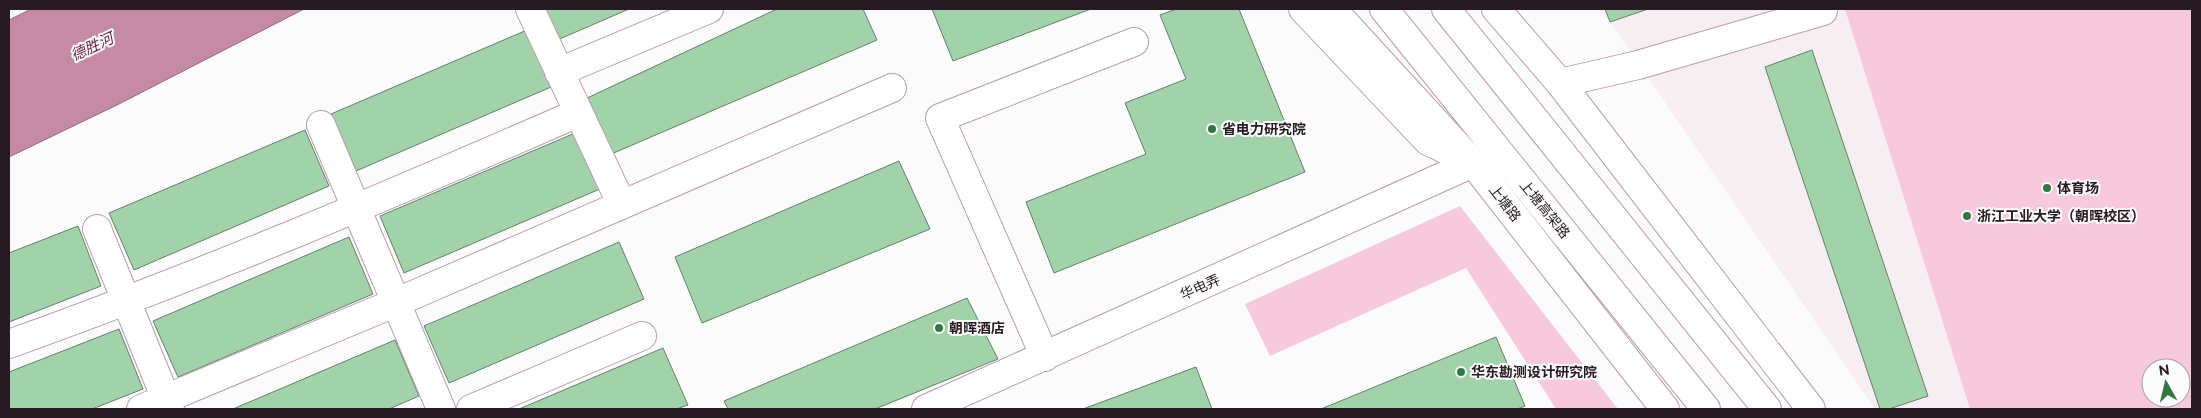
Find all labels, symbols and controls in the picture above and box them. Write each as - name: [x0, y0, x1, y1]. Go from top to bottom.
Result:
- water label: 德胜河: [68, 28, 119, 65]
- place label: 省电力研究院: [1222, 121, 1306, 137]
- marker: 省电力研究院: [1206, 123, 1218, 135]
- street label: 上塘高架路: [1517, 177, 1573, 241]
- place label: 体育场: [2057, 180, 2099, 196]
- street label: 上塘路: [1486, 182, 1524, 224]
- marker: 体育场: [2041, 182, 2053, 194]
- place label: 浙江工业大学（朝晖校区）: [1977, 208, 2145, 224]
- marker: 浙江工业大学（朝晖校区）: [1961, 210, 1973, 222]
- street label: 华电弄: [1178, 271, 1222, 303]
- place label: 朝晖酒店: [949, 320, 1005, 336]
- marker: 朝晖酒店: [933, 322, 945, 334]
- north arrow: [2141, 358, 2191, 408]
- text: N: [2158, 361, 2171, 379]
- place label: 华东勘测设计研究院: [1471, 364, 1597, 380]
- marker: 华东勘测设计研究院: [1455, 366, 1467, 378]

